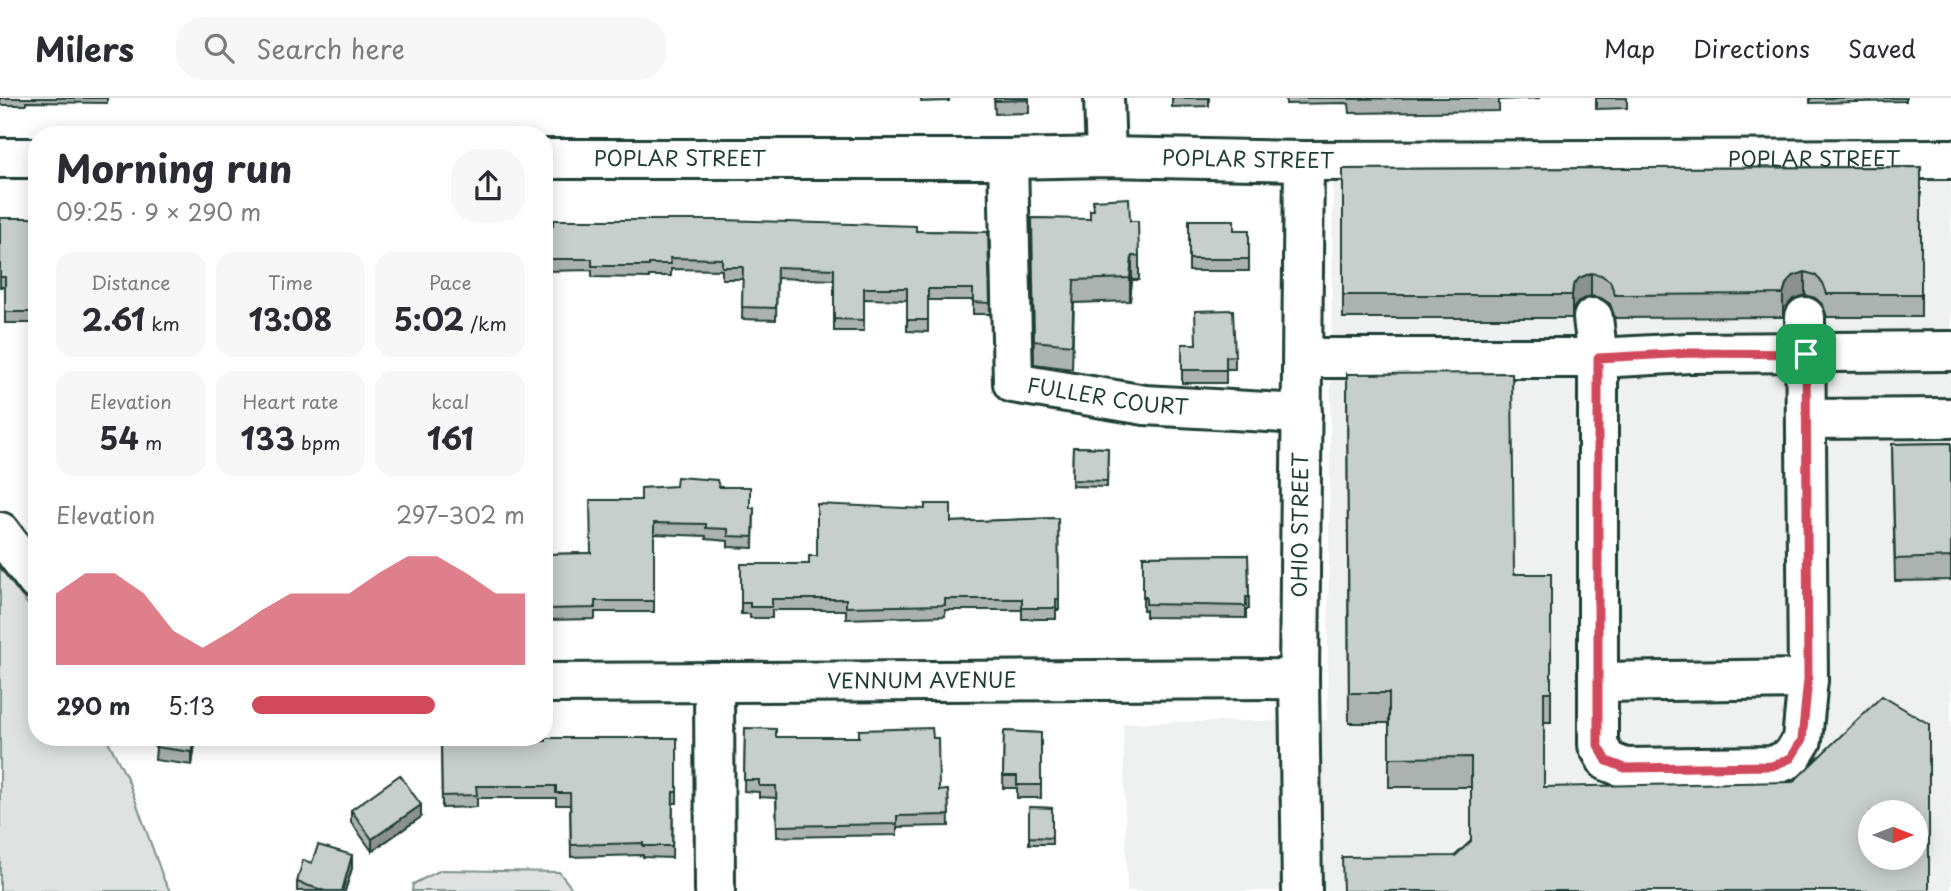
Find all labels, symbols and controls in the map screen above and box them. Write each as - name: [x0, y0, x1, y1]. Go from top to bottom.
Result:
- search box: [176, 17, 666, 80]
- text: Milers: [35, 23, 134, 73]
- icon: search: [200, 29, 238, 67]
- text: Search here: [256, 29, 405, 68]
- text: Map: [1604, 30, 1655, 66]
- text: Directions: [1693, 30, 1810, 66]
- text: Saved: [1848, 30, 1916, 66]
- text: Morning run: [56, 139, 292, 196]
- street label: POPLAR STREET: [1162, 140, 1335, 175]
- street label: POPLAR STREET: [594, 141, 767, 173]
- street label: POPLAR STREET: [1728, 141, 1901, 174]
- button: share: [451, 149, 525, 223]
- text: 09:25 · 9 × 290 m: [56, 194, 261, 229]
- text: Distance: [91, 268, 171, 296]
- text: Time: [268, 268, 313, 296]
- text: Pace: [429, 268, 472, 296]
- text: 2.61: [82, 296, 145, 341]
- text: 13:08: [249, 296, 332, 341]
- text: 5:02: [394, 296, 464, 341]
- text: km: [145, 309, 180, 337]
- text: /km: [464, 309, 507, 337]
- pin: [1776, 324, 1836, 384]
- icon: arrive: [1787, 335, 1825, 373]
- street label: FULLER COURT: [1025, 368, 1190, 422]
- text: Elevation: [90, 387, 172, 415]
- text: Heart rate: [243, 387, 338, 415]
- text: kcal: [431, 387, 469, 415]
- text: 54: [99, 415, 139, 460]
- text: 133: [241, 415, 295, 460]
- text: 161: [427, 415, 474, 460]
- text: m: [139, 428, 162, 456]
- text: bpm: [295, 428, 340, 456]
- street label: OHIO STREET: [1282, 452, 1315, 598]
- text: Elevation: [56, 497, 155, 532]
- text: 297–302 m: [396, 497, 525, 532]
- street label: VENNUM AVENUE: [827, 662, 1017, 695]
- text: 290 m: [56, 688, 131, 723]
- text: 5:13: [168, 688, 215, 723]
- north arrow: [1858, 800, 1928, 870]
- map controls: [1858, 800, 1928, 870]

